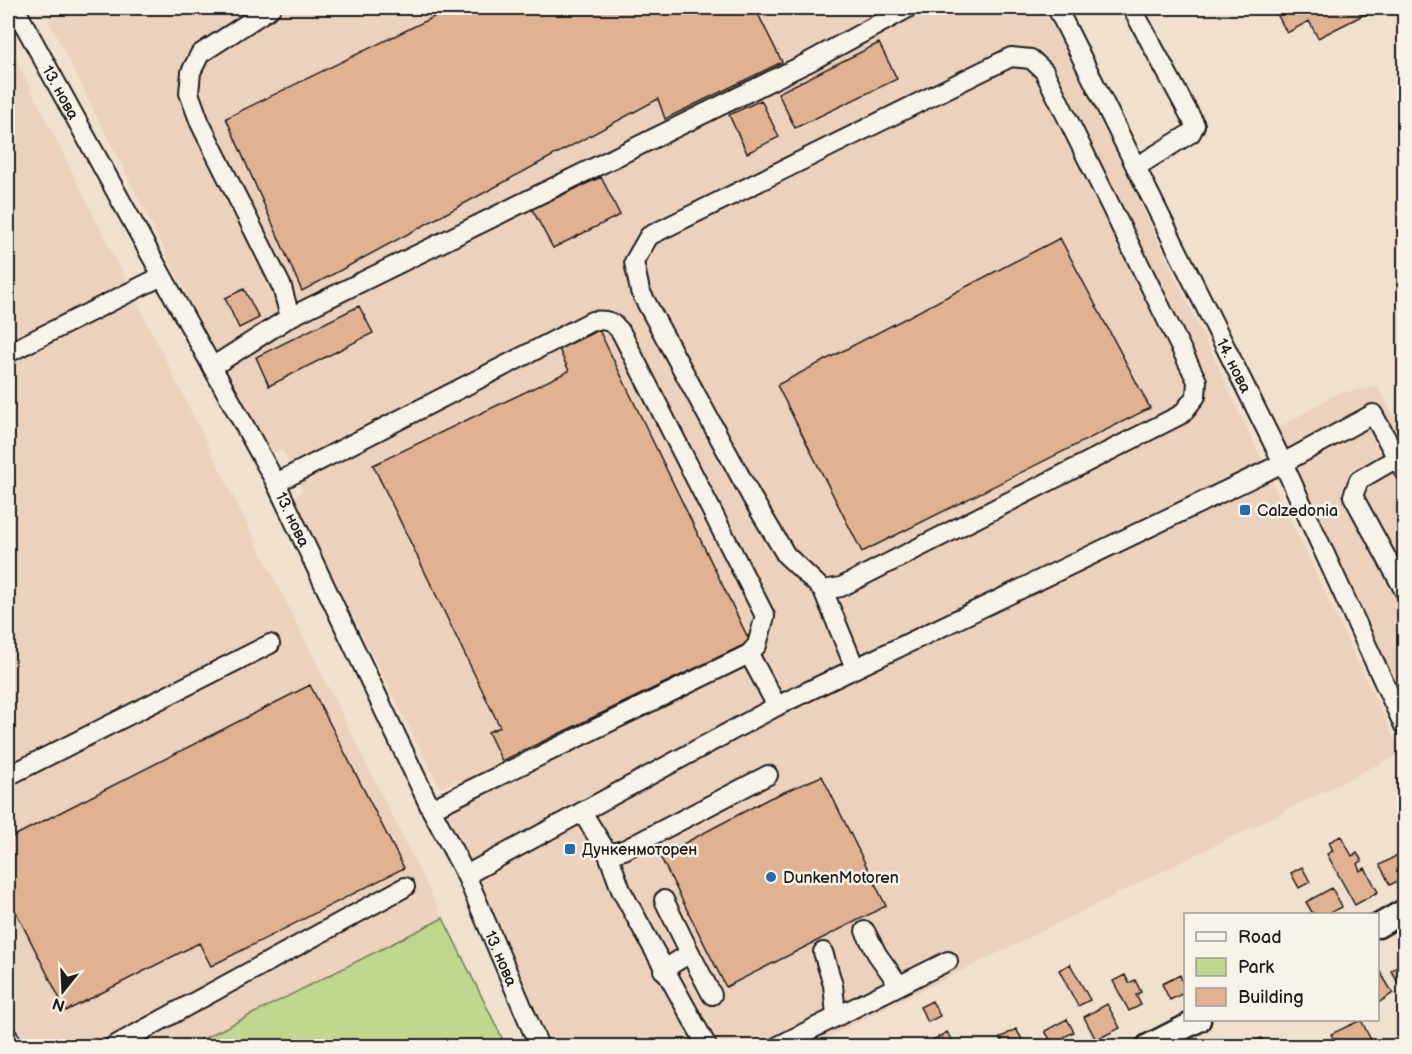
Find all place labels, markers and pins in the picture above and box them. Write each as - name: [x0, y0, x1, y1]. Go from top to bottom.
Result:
- place label: Calzedonia: [1257, 502, 1338, 521]
- marker: Calzedonia: [1238, 503, 1252, 517]
- place label: Дункенмоторен: [582, 841, 697, 860]
- marker: Дункенмоторен: [563, 842, 577, 856]
- place label: DunkenMotoren: [783, 869, 899, 888]
- marker: DunkenMotoren: [764, 870, 778, 884]

